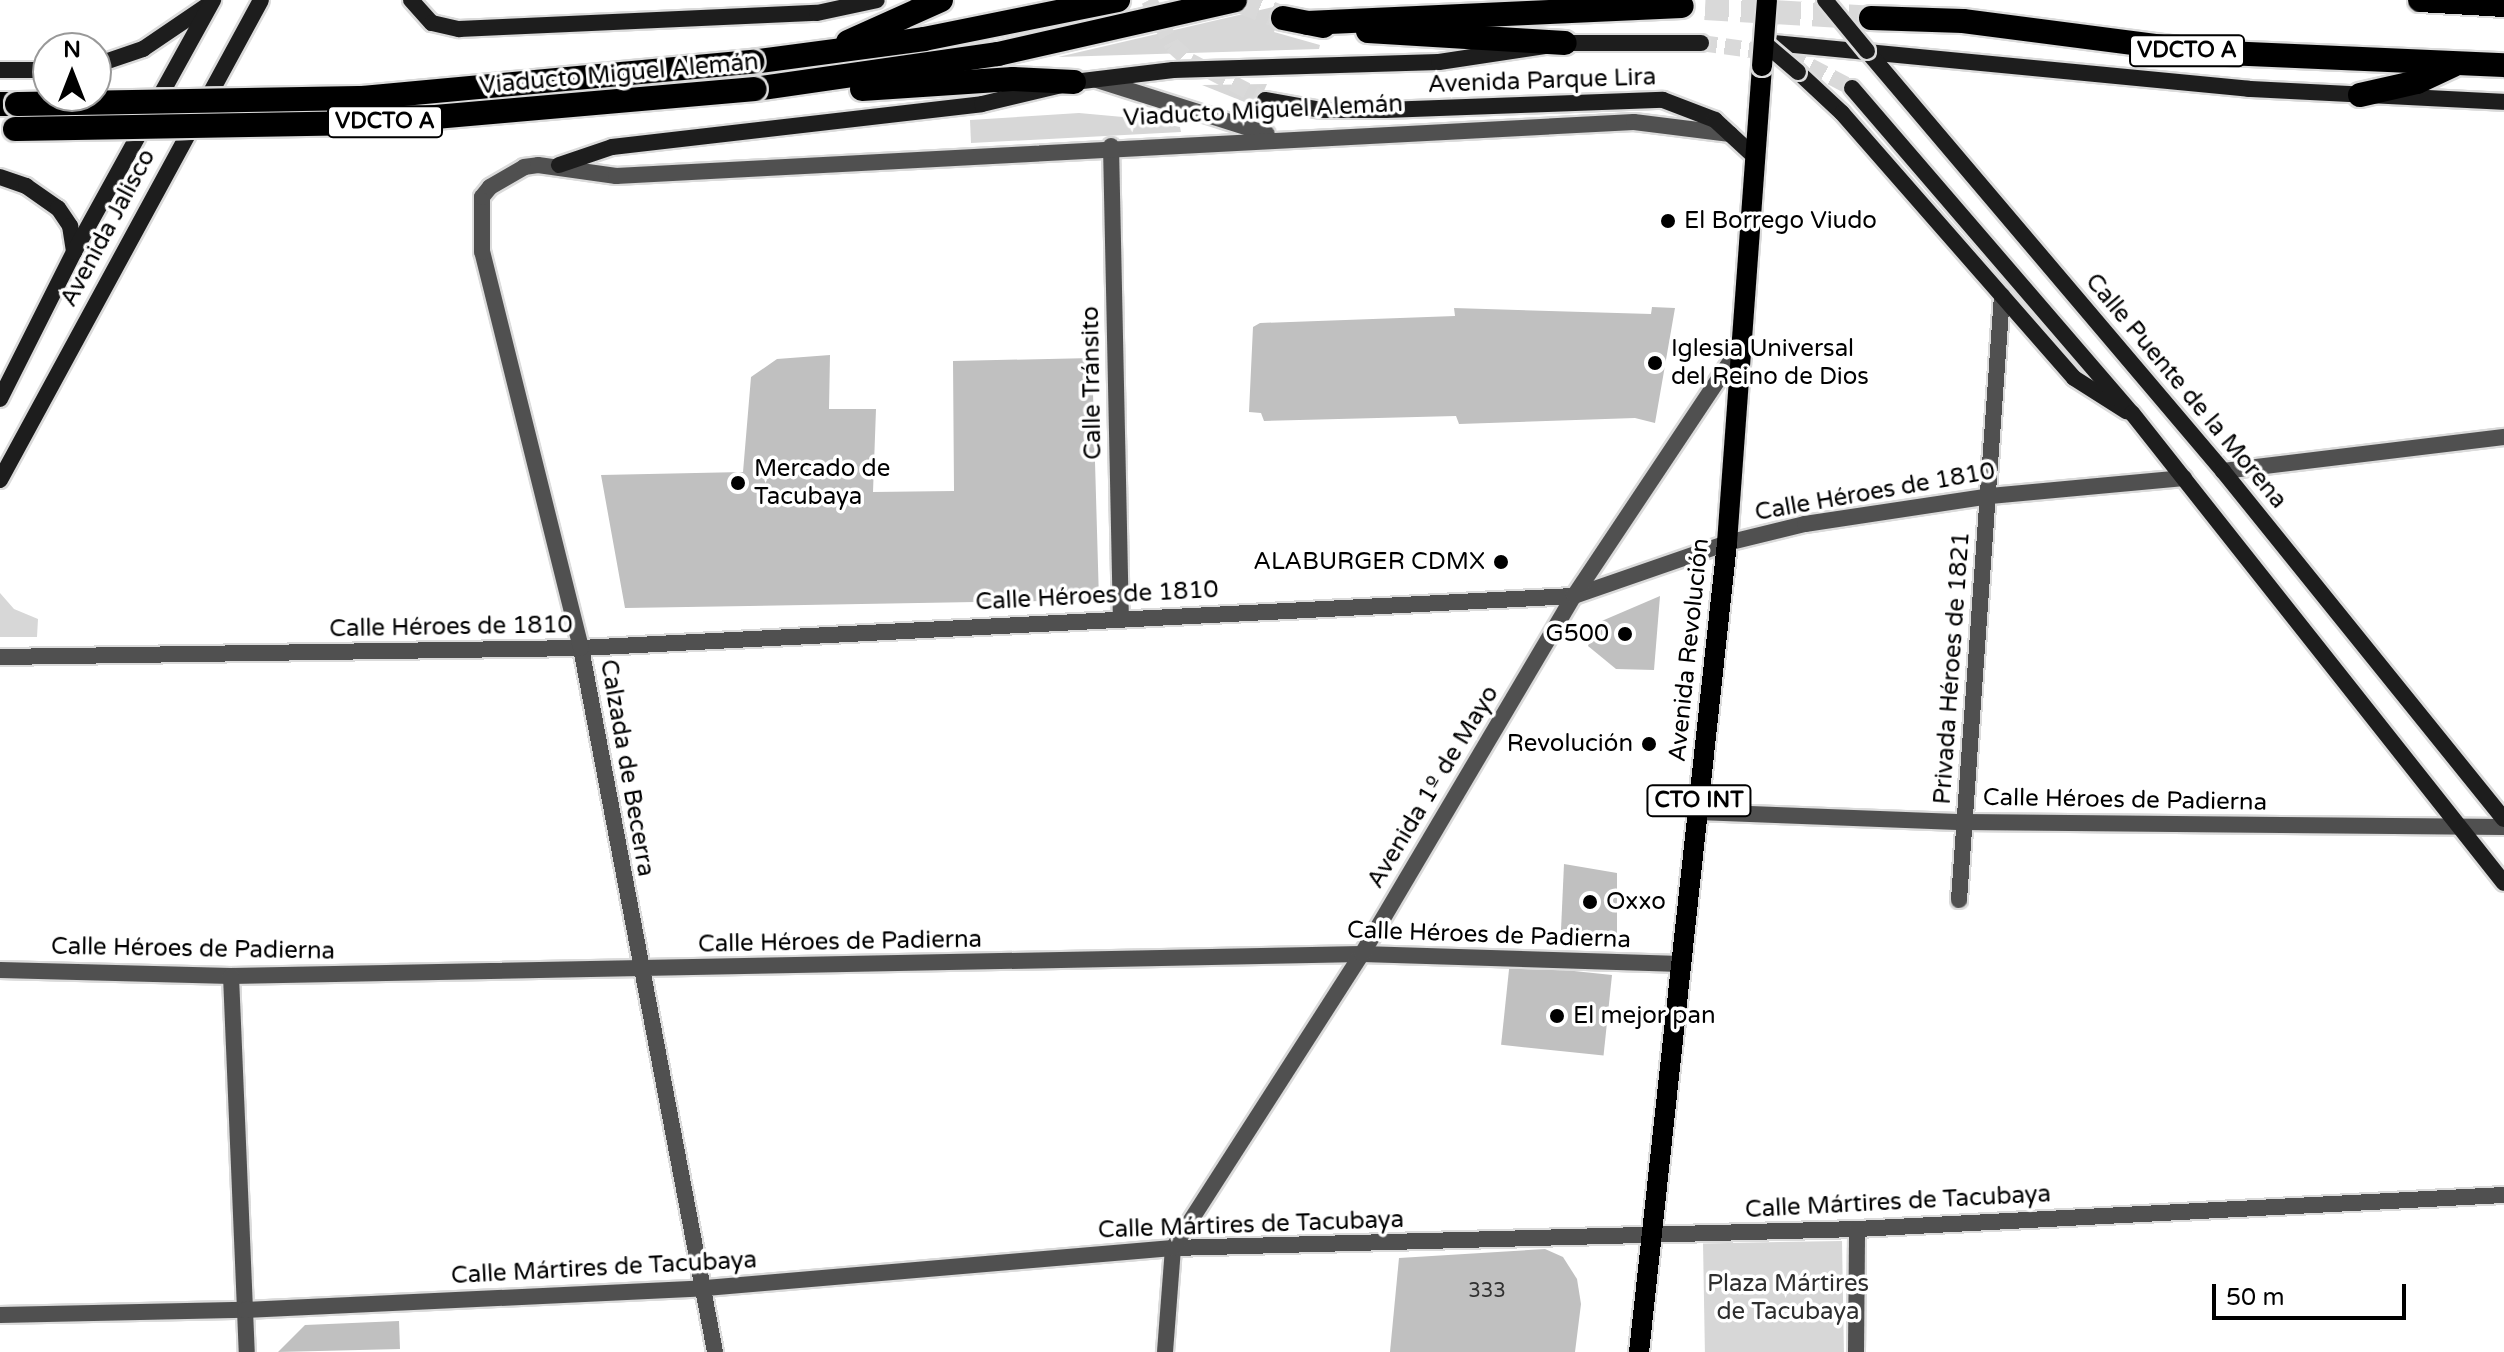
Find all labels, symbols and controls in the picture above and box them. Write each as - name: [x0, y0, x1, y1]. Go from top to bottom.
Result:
- north arrow: [32, 32, 112, 112]
- road number: VDCTO A: [2129, 33, 2245, 69]
- text: N: [63, 37, 81, 63]
- street label: Viaducto Miguel Alemán: [478, 47, 760, 101]
- street label: Avenida Parque Lira: [1427, 63, 1657, 99]
- street label: Viaducto Miguel Alemán: [1122, 89, 1404, 133]
- road number: VDCTO A: [327, 104, 443, 140]
- street label: Avenida Jalisco: [54, 144, 162, 312]
- place label: El Borrego Viudo: [1684, 207, 1877, 235]
- marker: El Borrego Viudo: [1659, 212, 1677, 230]
- street label: Calle Puente de la Morena: [2079, 268, 2293, 514]
- street label: Calle Tránsito: [1076, 306, 1108, 460]
- place label: Iglesia Universal del Reino de Dios: [1671, 335, 1869, 391]
- marker: Iglesia Universal del Reino de Dios: [1646, 354, 1664, 372]
- place label: Mercado de Tacubaya: [754, 455, 890, 511]
- street label: Calle Héroes de 1810: [1753, 457, 1997, 527]
- marker: Mercado de Tacubaya: [729, 474, 747, 492]
- street label: Privada Héroes de 1821: [1928, 531, 1976, 805]
- street label: Avenida Revolución: [1663, 537, 1715, 763]
- place label: ALABURGER CDMX: [1253, 548, 1485, 576]
- marker: ALABURGER CDMX: [1492, 553, 1510, 571]
- street label: Calle Héroes de 1810: [975, 575, 1219, 617]
- street label: Calle Héroes de 1810: [329, 610, 573, 644]
- place label: G500: [1546, 620, 1609, 648]
- marker: G500: [1616, 625, 1634, 643]
- street label: Calzada de Becerra: [594, 657, 660, 879]
- street label: Avenida 1º de Mayo: [1361, 681, 1505, 893]
- place label: Revolución: [1507, 730, 1633, 758]
- marker: Revolución: [1640, 735, 1658, 753]
- road number: CTO INT: [1645, 783, 1753, 819]
- street label: Calle Héroes de Padierna: [1983, 783, 2267, 817]
- place label: Oxxo: [1606, 888, 1666, 916]
- marker: Oxxo: [1581, 893, 1599, 911]
- street label: Calle Héroes de Padierna: [1347, 916, 1631, 954]
- street label: Calle Héroes de Padierna: [698, 925, 982, 959]
- street label: Calle Héroes de Padierna: [51, 932, 335, 966]
- place label: El mejor pan: [1573, 1002, 1716, 1030]
- marker: El mejor pan: [1548, 1007, 1566, 1025]
- street label: Calle Mártires de Tacubaya: [1744, 1180, 2052, 1224]
- street label: Calle Mártires de Tacubaya: [1097, 1205, 1405, 1245]
- street label: Calle Mártires de Tacubaya: [450, 1246, 758, 1290]
- scale bar: [2216, 1268, 2410, 1318]
- park label: Plaza Mártires de Tacubaya: [1707, 1270, 1869, 1326]
- house number: 333: [1468, 1279, 1506, 1303]
- text: 50 m: [2226, 1283, 2284, 1312]

